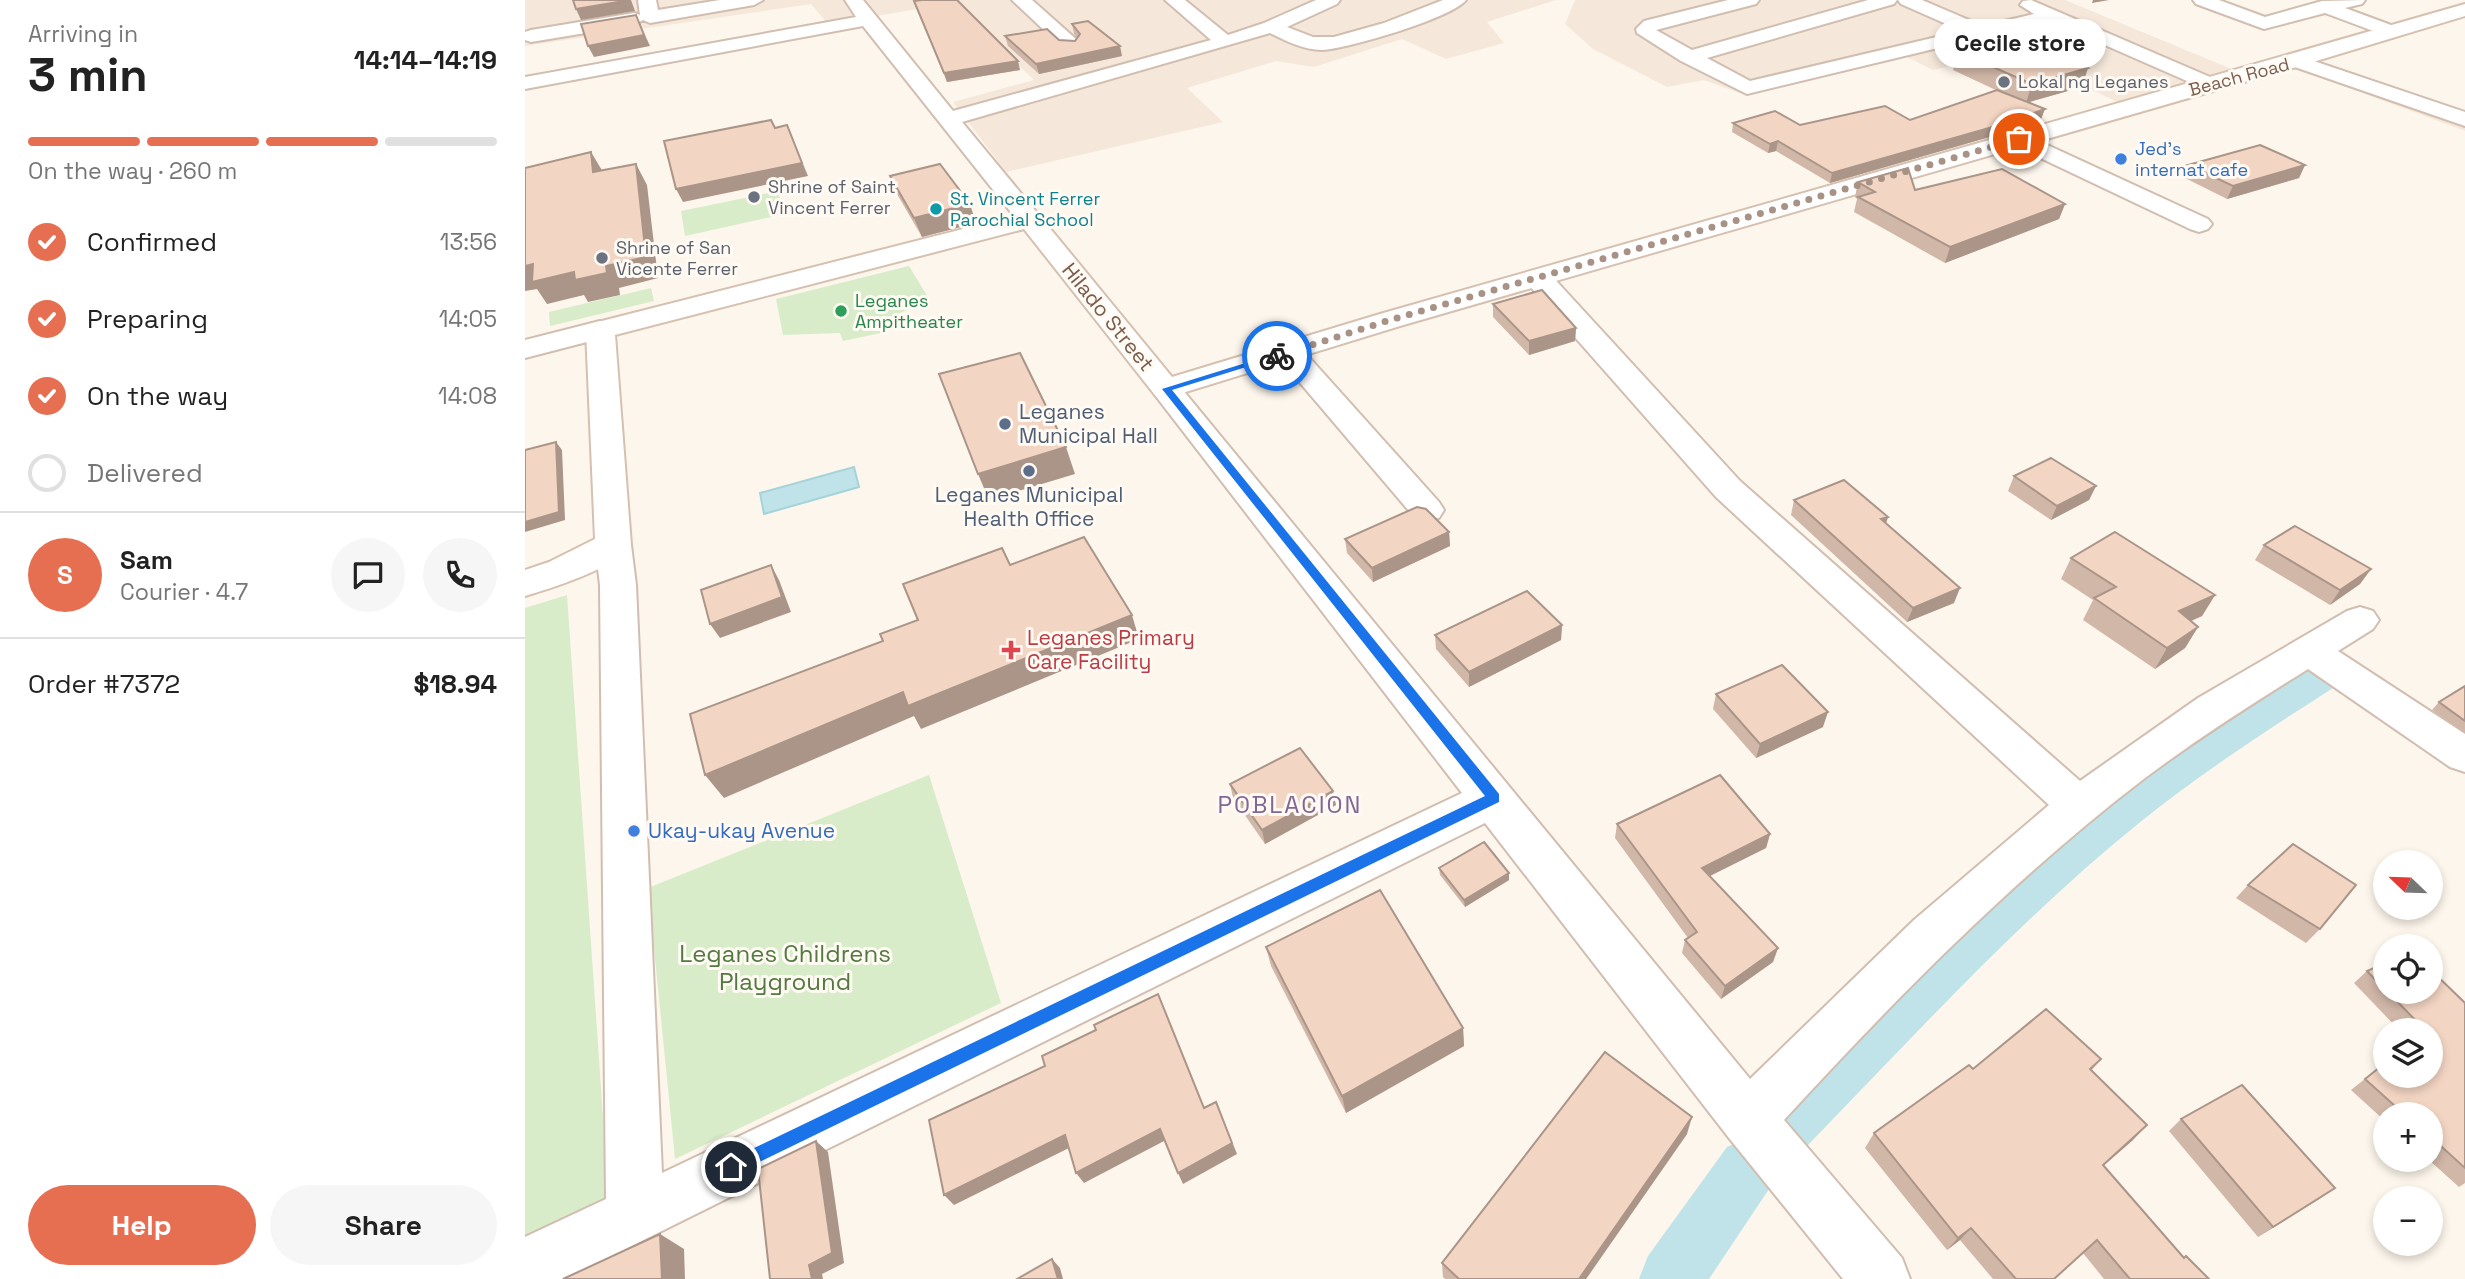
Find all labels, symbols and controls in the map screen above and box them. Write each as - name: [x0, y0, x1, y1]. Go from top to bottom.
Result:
- text: Arriving in: [28, 19, 138, 49]
- callout: Cecile store: [1933, 20, 2105, 69]
- text: Cecile store: [1955, 28, 2085, 58]
- text: 14:14–14:19: [354, 43, 497, 77]
- text: 3 min: [28, 46, 148, 104]
- street label: Beach Road: [2186, 52, 2292, 101]
- place label: Lokal ng Leganes: [2018, 70, 2168, 93]
- marker: Lokal ng Leganes: [1996, 74, 2012, 90]
- pin: [1989, 109, 2049, 169]
- icon: bag: [2000, 120, 2038, 158]
- place label: Jed's internat cafe: [2135, 137, 2248, 181]
- marker: Jed's internat cafe: [2113, 151, 2129, 167]
- text: On the way · 260 m: [28, 156, 237, 186]
- place label: Shrine of Saint Vincent Ferrer: [768, 175, 896, 219]
- place label: St. Vincent Ferrer Parochial School: [950, 187, 1101, 231]
- marker: Shrine of Saint Vincent Ferrer: [746, 189, 762, 205]
- marker: St. Vincent Ferrer Parochial School: [928, 201, 944, 217]
- icon: check: [28, 223, 66, 261]
- text: Confirmed: [87, 225, 217, 259]
- text: 13:56: [440, 227, 497, 257]
- place label: Shrine of San Vicente Ferrer: [616, 236, 738, 280]
- marker: Shrine of San Vicente Ferrer: [594, 250, 610, 266]
- street label: Hilado Street: [1056, 257, 1160, 376]
- place label: Leganes Ampitheater: [855, 289, 963, 333]
- icon: check: [28, 300, 66, 338]
- text: Preparing: [87, 302, 208, 336]
- marker: Leganes Ampitheater: [833, 303, 849, 319]
- text: 14:05: [439, 304, 497, 334]
- courier: [1242, 321, 1312, 391]
- icon: bike: [1258, 337, 1296, 375]
- icon: check: [28, 377, 66, 415]
- text: On the way: [87, 379, 228, 413]
- text: 14:08: [438, 381, 497, 411]
- place label: Leganes Municipal Hall: [1019, 398, 1158, 449]
- marker: Leganes Municipal Hall: [997, 416, 1013, 432]
- text: Delivered: [87, 456, 203, 490]
- marker: Leganes Municipal Health Office: [1021, 463, 1037, 479]
- place label: Leganes Municipal Health Office: [935, 481, 1123, 532]
- button: chat: [331, 538, 405, 612]
- button: phone: [423, 538, 497, 612]
- text: Sam: [120, 543, 173, 577]
- text: S: [57, 558, 73, 592]
- text: Courier · 4.7: [120, 577, 248, 607]
- place label: Leganes Primary Care Facility: [1027, 624, 1195, 675]
- marker: Leganes Primary Care Facility: [1001, 640, 1021, 660]
- text: Order #7372: [28, 667, 180, 701]
- text: $18.94: [414, 667, 497, 701]
- district label: POBLACION: [1218, 789, 1363, 820]
- place label: Ukay-ukay Avenue: [648, 817, 835, 844]
- marker: Ukay-ukay Avenue: [626, 823, 642, 839]
- north arrow: [2373, 850, 2443, 920]
- map controls: [2373, 850, 2443, 1256]
- button: locate: [2373, 934, 2443, 1004]
- park label: Leganes Childrens Playground: [679, 938, 891, 997]
- button: layers: [2373, 1018, 2443, 1088]
- button: +: [2373, 1102, 2443, 1172]
- pin: [701, 1137, 761, 1197]
- icon: home: [712, 1148, 750, 1186]
- button: Help: [28, 1185, 256, 1265]
- button: Share: [270, 1185, 497, 1265]
- button: −: [2373, 1186, 2443, 1256]

